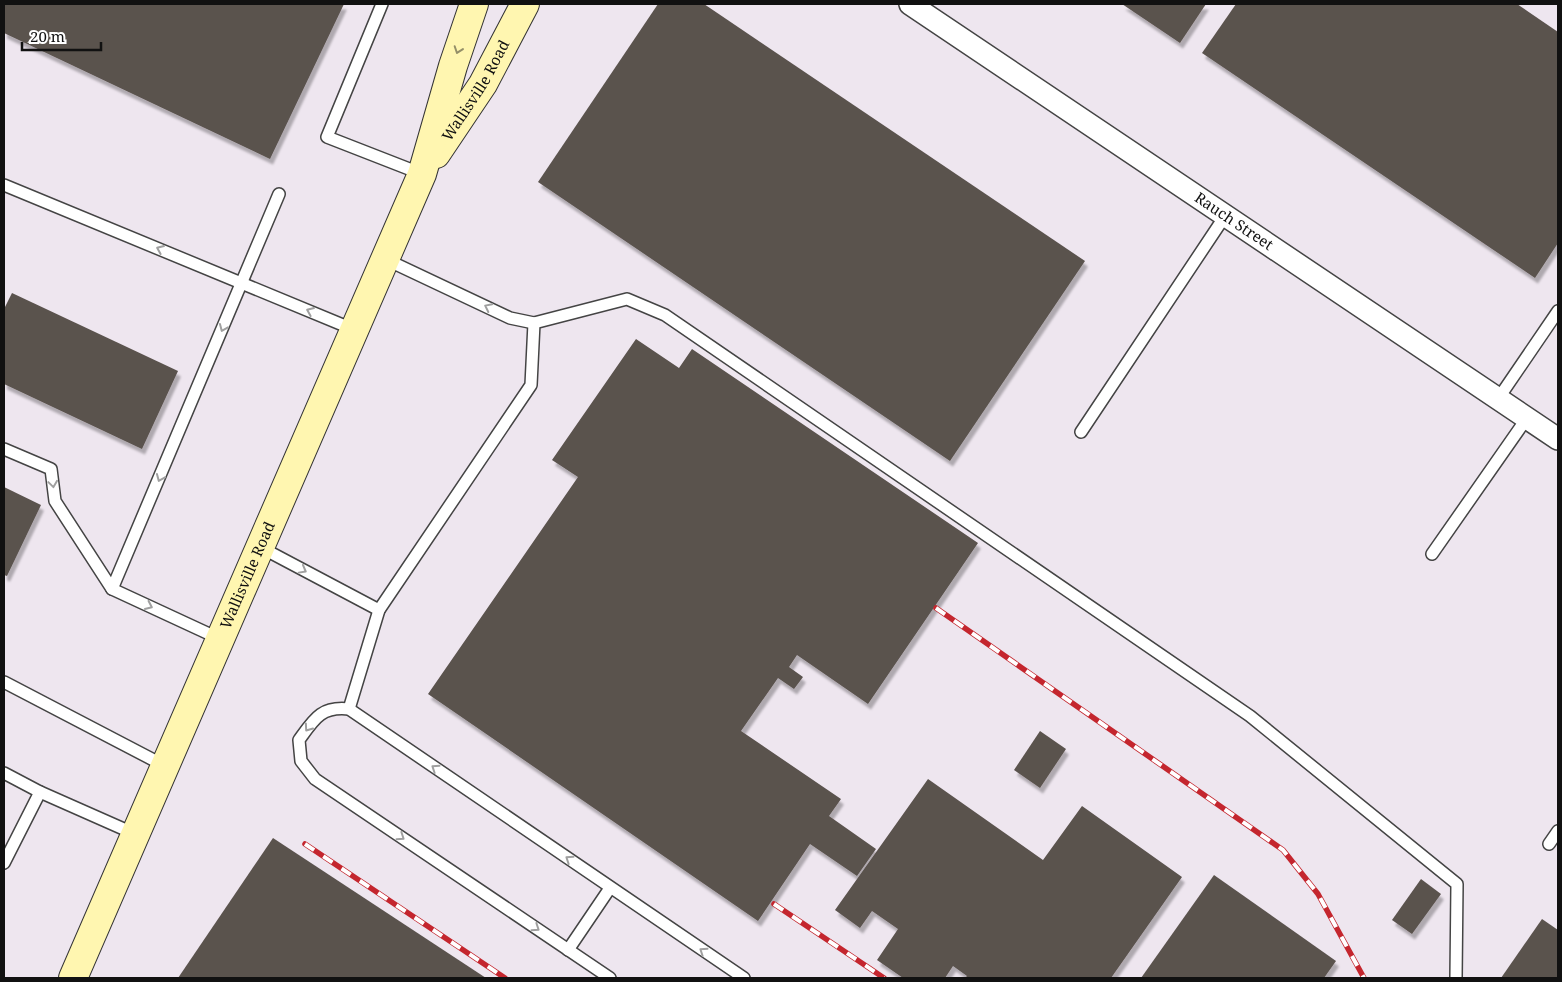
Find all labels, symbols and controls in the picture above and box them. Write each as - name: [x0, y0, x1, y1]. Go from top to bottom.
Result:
- scale bar: [22, 20, 101, 52]
- text: 20 m: [30, 26, 65, 46]
- street label: Wallisville Road: [437, 36, 513, 144]
- one-way arrow: [454, 45, 464, 54]
- street label: Rauch Street: [1191, 187, 1278, 254]
- one-way arrow: [156, 245, 165, 255]
- one-way arrow: [484, 303, 493, 313]
- one-way arrow: [306, 307, 315, 318]
- one-way arrow: [219, 323, 230, 332]
- one-way arrow: [155, 473, 166, 482]
- one-way arrow: [47, 480, 58, 488]
- street label: Wallisville Road: [215, 518, 279, 632]
- one-way arrow: [298, 564, 307, 574]
- one-way arrow: [144, 599, 153, 610]
- one-way arrow: [305, 722, 314, 732]
- one-way arrow: [431, 765, 440, 774]
- one-way arrow: [395, 831, 405, 840]
- one-way arrow: [565, 856, 575, 865]
- one-way arrow: [530, 922, 540, 931]
- one-way arrow: [699, 948, 709, 957]

